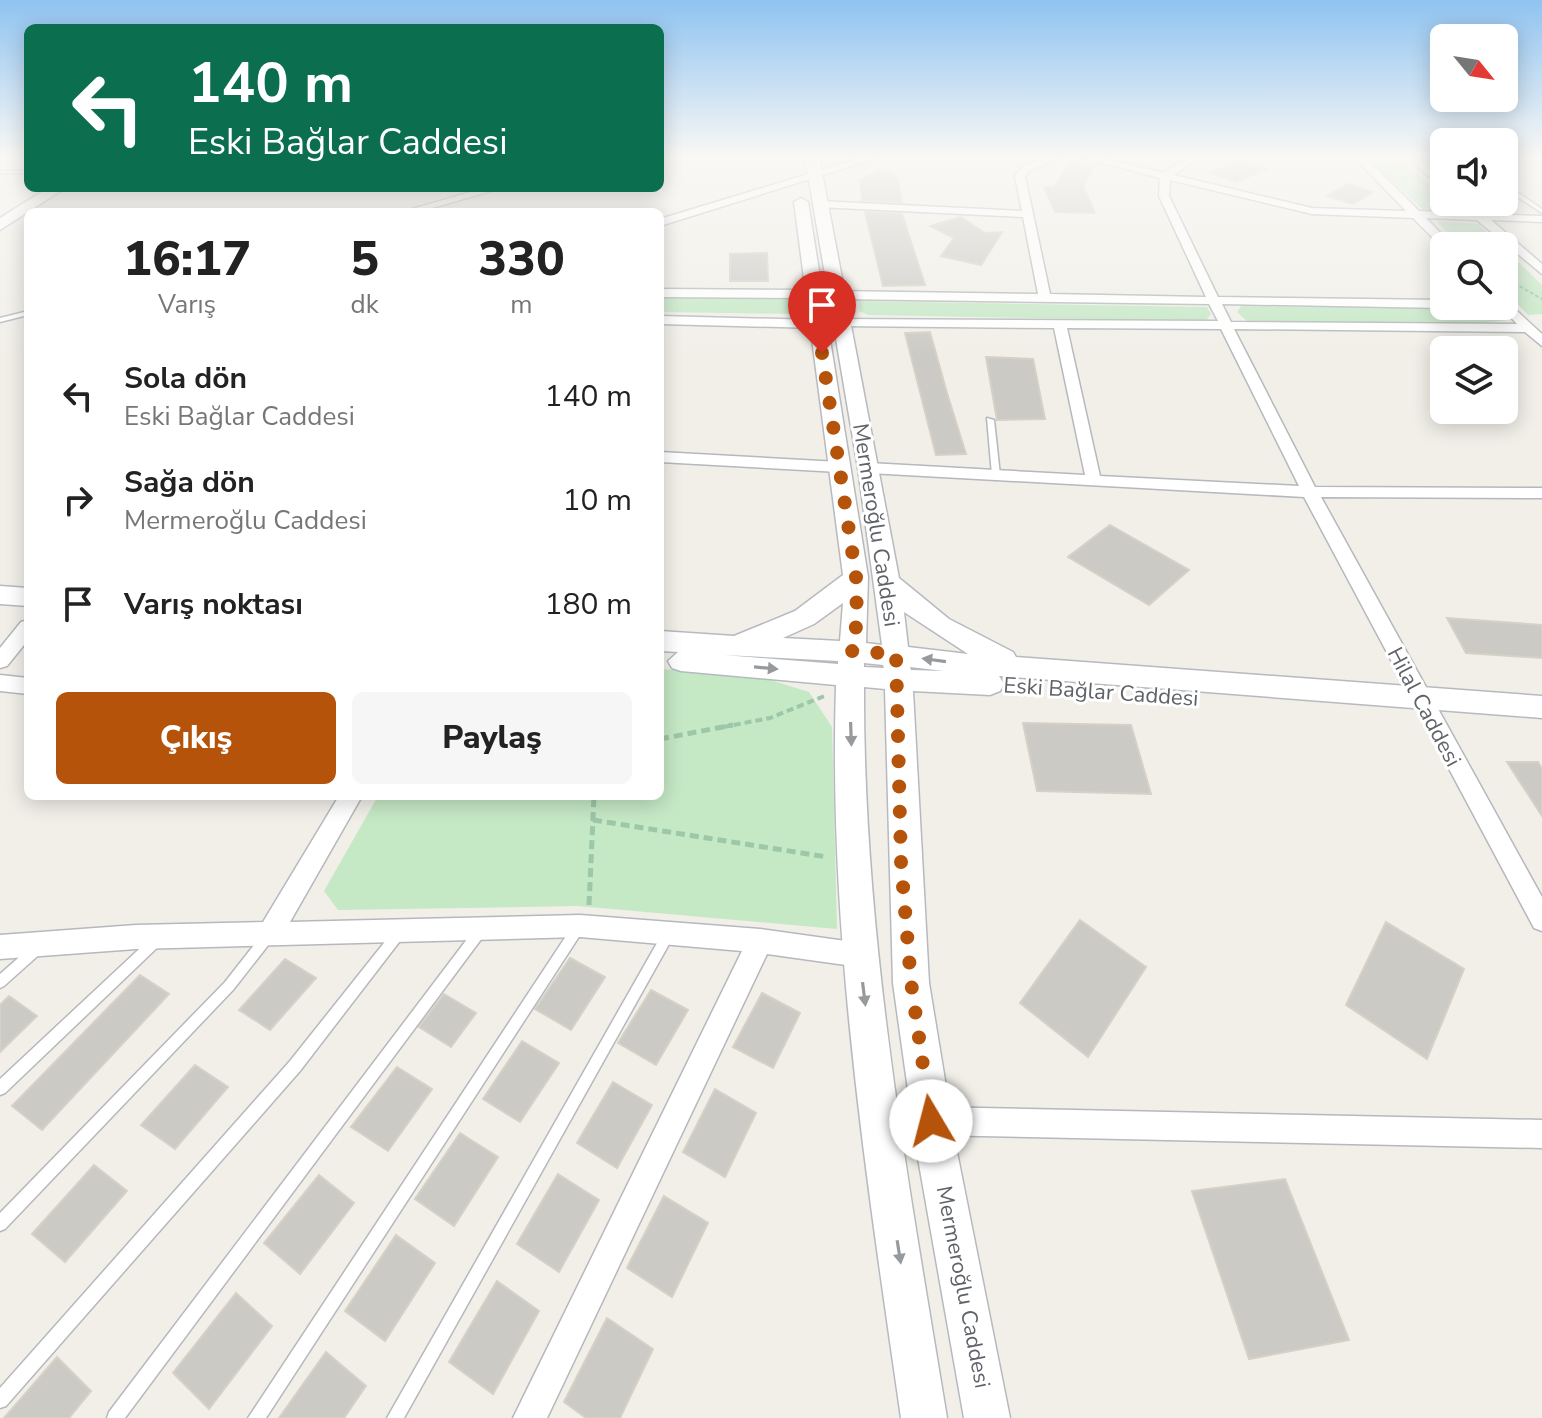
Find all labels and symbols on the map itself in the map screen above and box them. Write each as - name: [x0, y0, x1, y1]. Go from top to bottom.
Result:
- north arrow: [1430, 24, 1518, 112]
- pin: [788, 271, 856, 353]
- street label: Mermeroğlu Caddesi: [845, 421, 907, 629]
- street label: Hilal Caddesi: [1380, 642, 1468, 772]
- one-way arrow: [921, 653, 946, 666]
- one-way arrow: [754, 662, 779, 675]
- street label: Eski Bağlar Caddesi: [1003, 670, 1199, 714]
- one-way arrow: [845, 722, 858, 747]
- one-way arrow: [858, 982, 871, 1007]
- position arrow: [889, 1079, 973, 1163]
- street label: Mermeroğlu Caddesi: [929, 1183, 997, 1391]
- one-way arrow: [893, 1239, 906, 1264]

